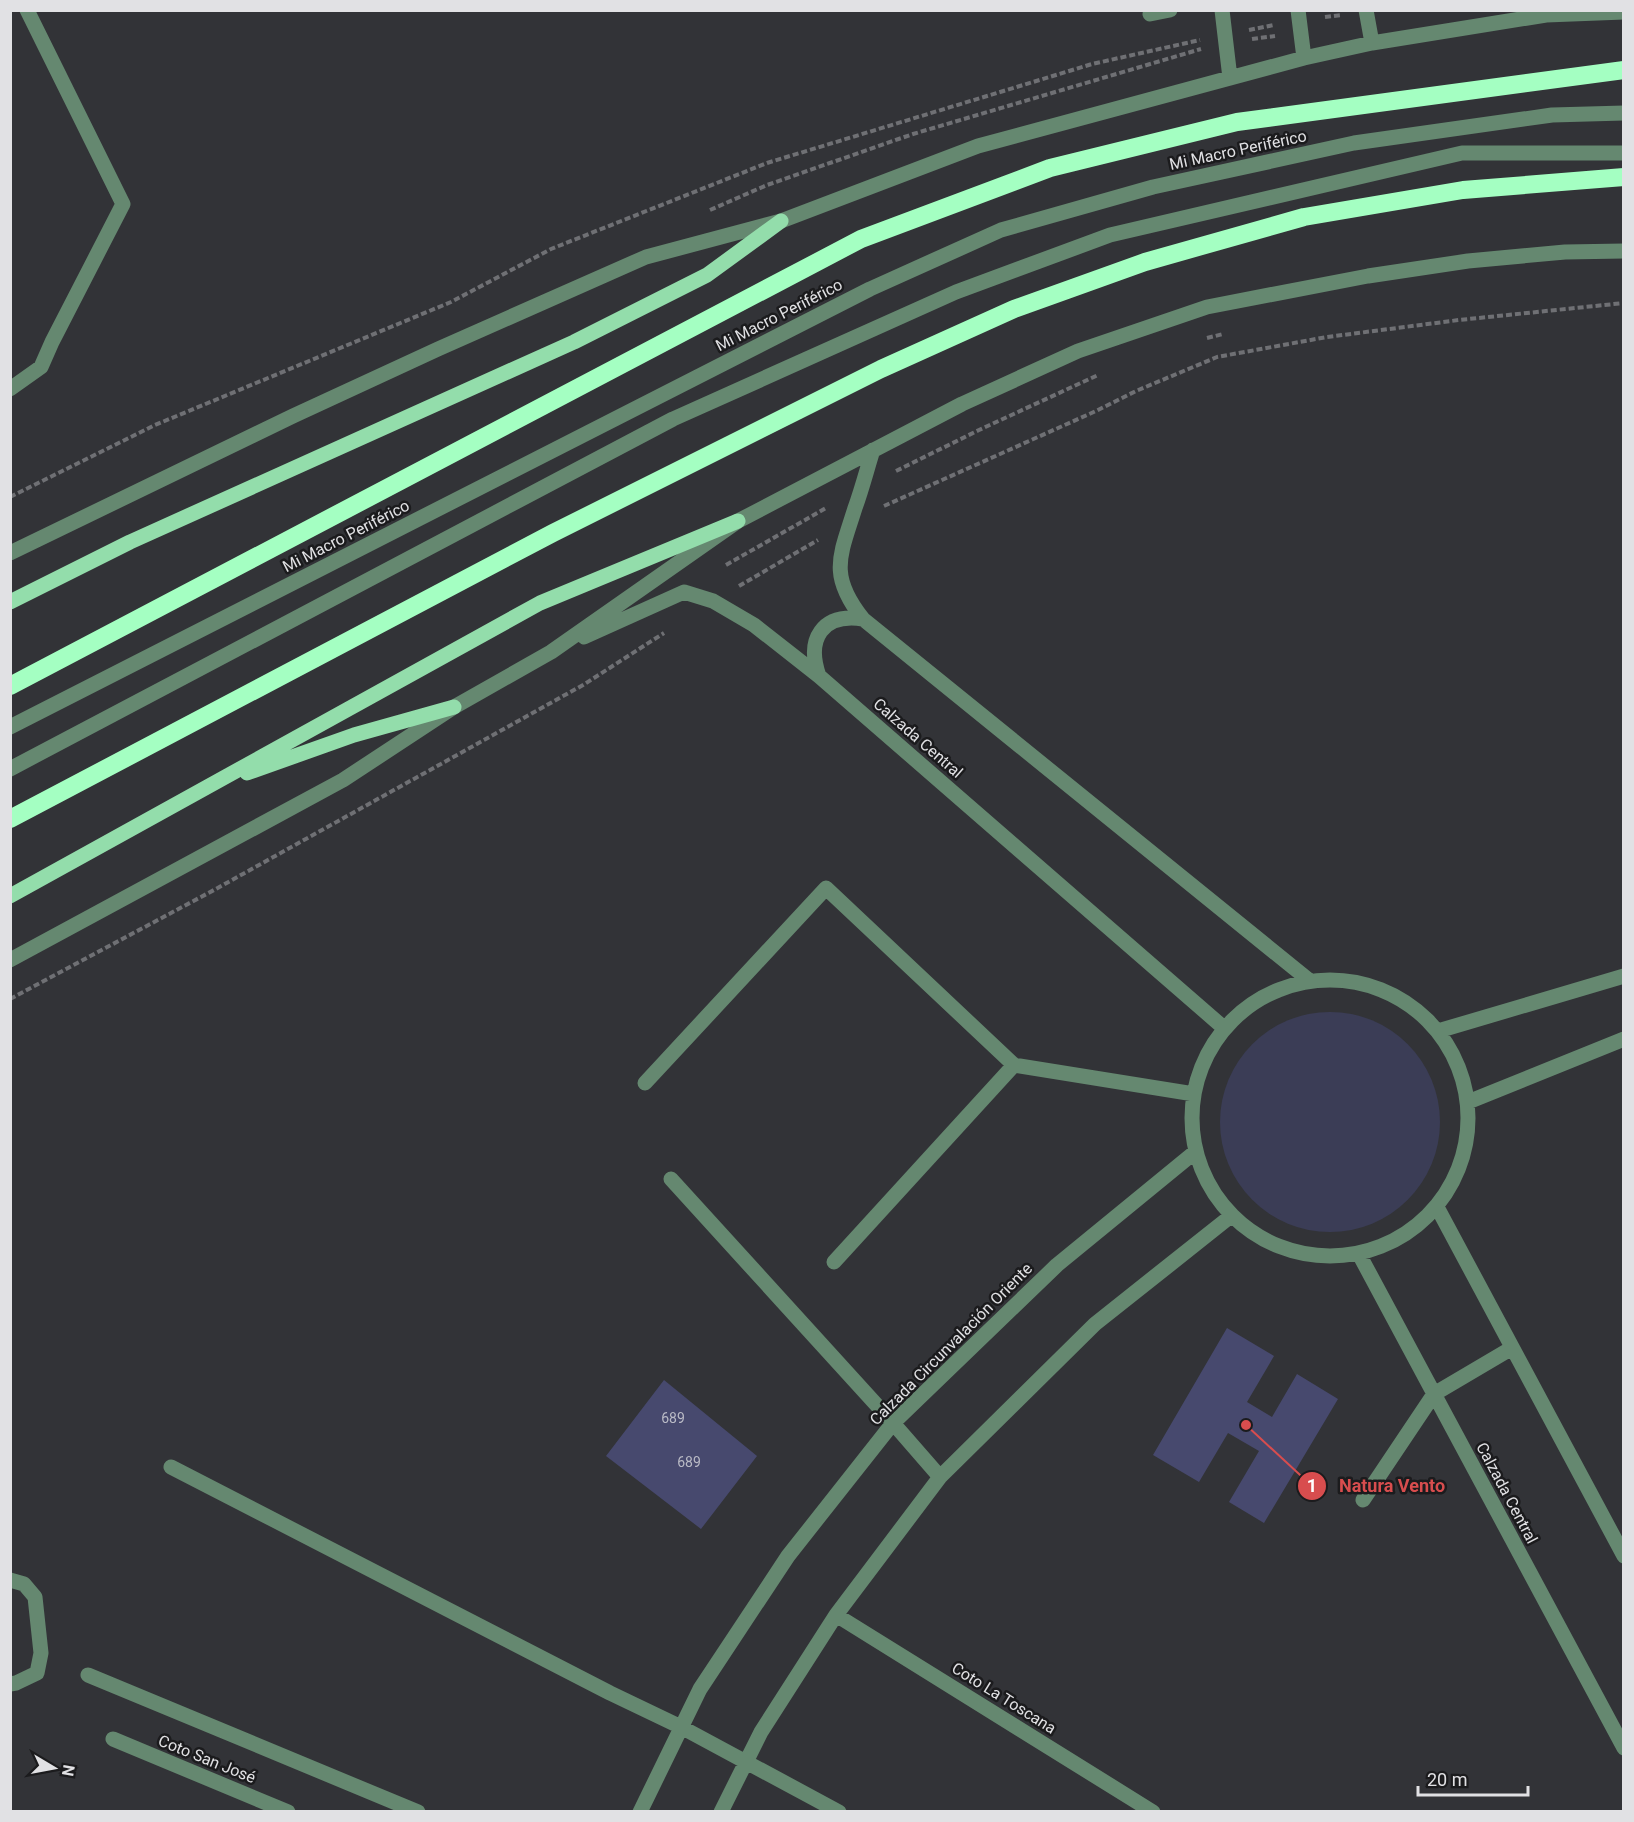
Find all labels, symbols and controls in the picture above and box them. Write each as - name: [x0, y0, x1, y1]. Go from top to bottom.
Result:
- street label: Mi Macro Periférico: [1168, 126, 1308, 174]
- street label: Mi Macro Periférico: [712, 275, 846, 355]
- street label: Mi Macro Periférico: [279, 496, 413, 576]
- street label: Calzada Central: [869, 694, 967, 782]
- street label: Calzada Circunvalación Oriente: [866, 1259, 1036, 1429]
- house number: 689: [661, 1410, 685, 1426]
- street label: Calzada Central: [1472, 1439, 1542, 1547]
- house number: 689: [677, 1454, 701, 1470]
- callout: Natura Vento: [1297, 1468, 1457, 1504]
- text: 1: [1307, 1475, 1317, 1496]
- text: Natura Vento: [1339, 1475, 1445, 1496]
- street label: Coto La Toscana: [948, 1658, 1060, 1738]
- street label: Coto San José: [155, 1731, 259, 1787]
- north arrow: [24, 1738, 84, 1798]
- scale bar: [1418, 1759, 1528, 1797]
- text: N: [58, 1763, 79, 1778]
- text: 20 m: [1427, 1769, 1467, 1790]

